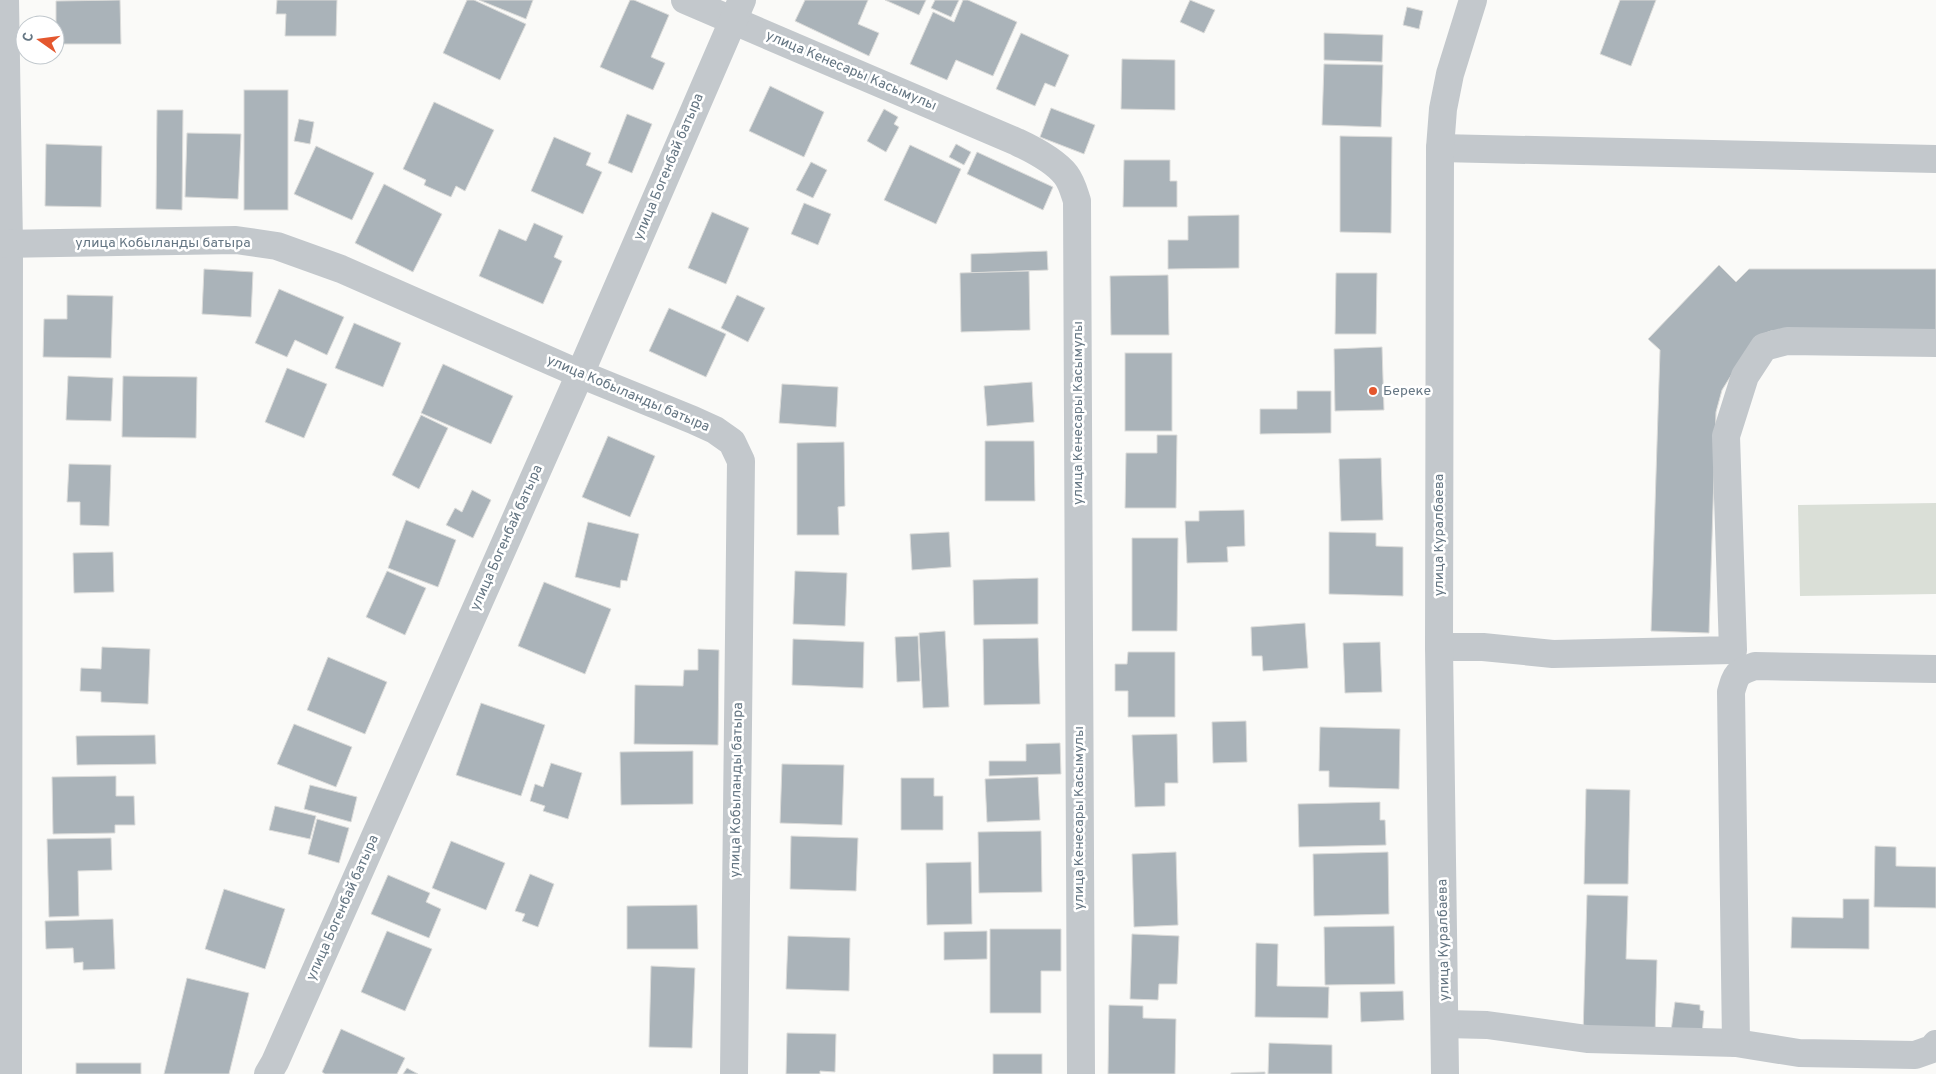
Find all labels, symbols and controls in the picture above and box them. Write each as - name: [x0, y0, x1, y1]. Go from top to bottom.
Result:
- north arrow: [15, 15, 65, 65]
- street label: улица Кенесары Касымулы: [763, 27, 939, 115]
- text: С: [20, 31, 38, 44]
- street label: улица Богенбай батыра: [630, 91, 708, 243]
- street label: улица Кобыланды батыра: [75, 235, 251, 252]
- street label: улица Кенесары Касымулы: [1070, 321, 1087, 505]
- street label: улица Кобыланды батыра: [544, 352, 712, 436]
- place label: Береке: [1383, 383, 1431, 400]
- marker: Береке: [1367, 385, 1379, 397]
- street label: улица Богенбай батыра: [467, 462, 547, 614]
- street label: улица Куралбаева: [1431, 474, 1448, 596]
- street label: улица Кобыланды батыра: [727, 702, 747, 878]
- street label: улица Кенесары Касымулы: [1071, 726, 1088, 910]
- street label: улица Богенбай батыра: [303, 832, 383, 984]
- street label: улица Куралбаева: [1434, 879, 1454, 1001]

